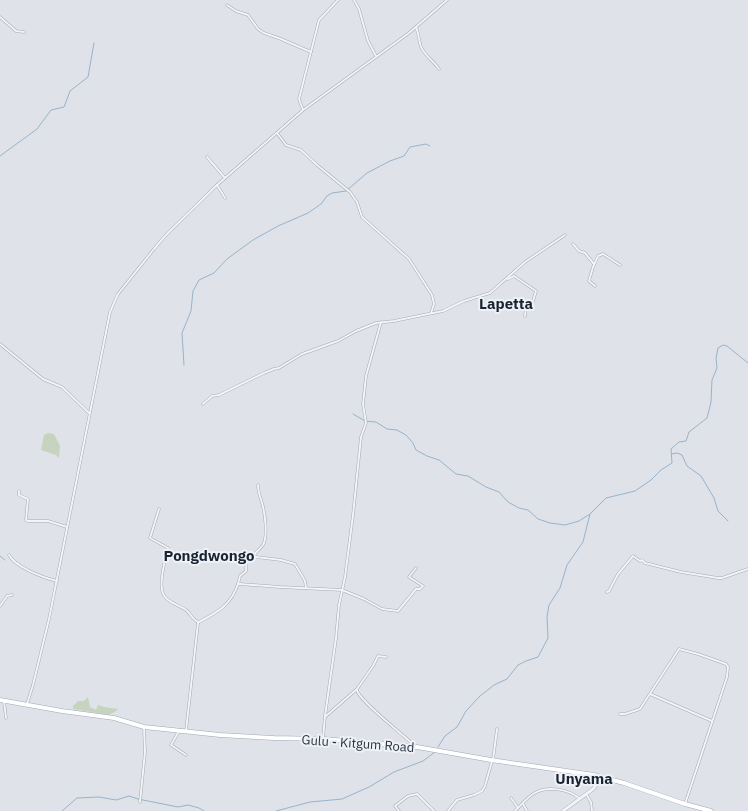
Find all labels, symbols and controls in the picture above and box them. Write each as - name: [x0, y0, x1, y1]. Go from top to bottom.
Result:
- district label: Lapetta: [479, 294, 533, 313]
- district label: Pongdwongo: [164, 546, 254, 565]
- street label: Gulu - Kitgum Road: [301, 731, 415, 756]
- district label: Unyama: [555, 769, 613, 788]

